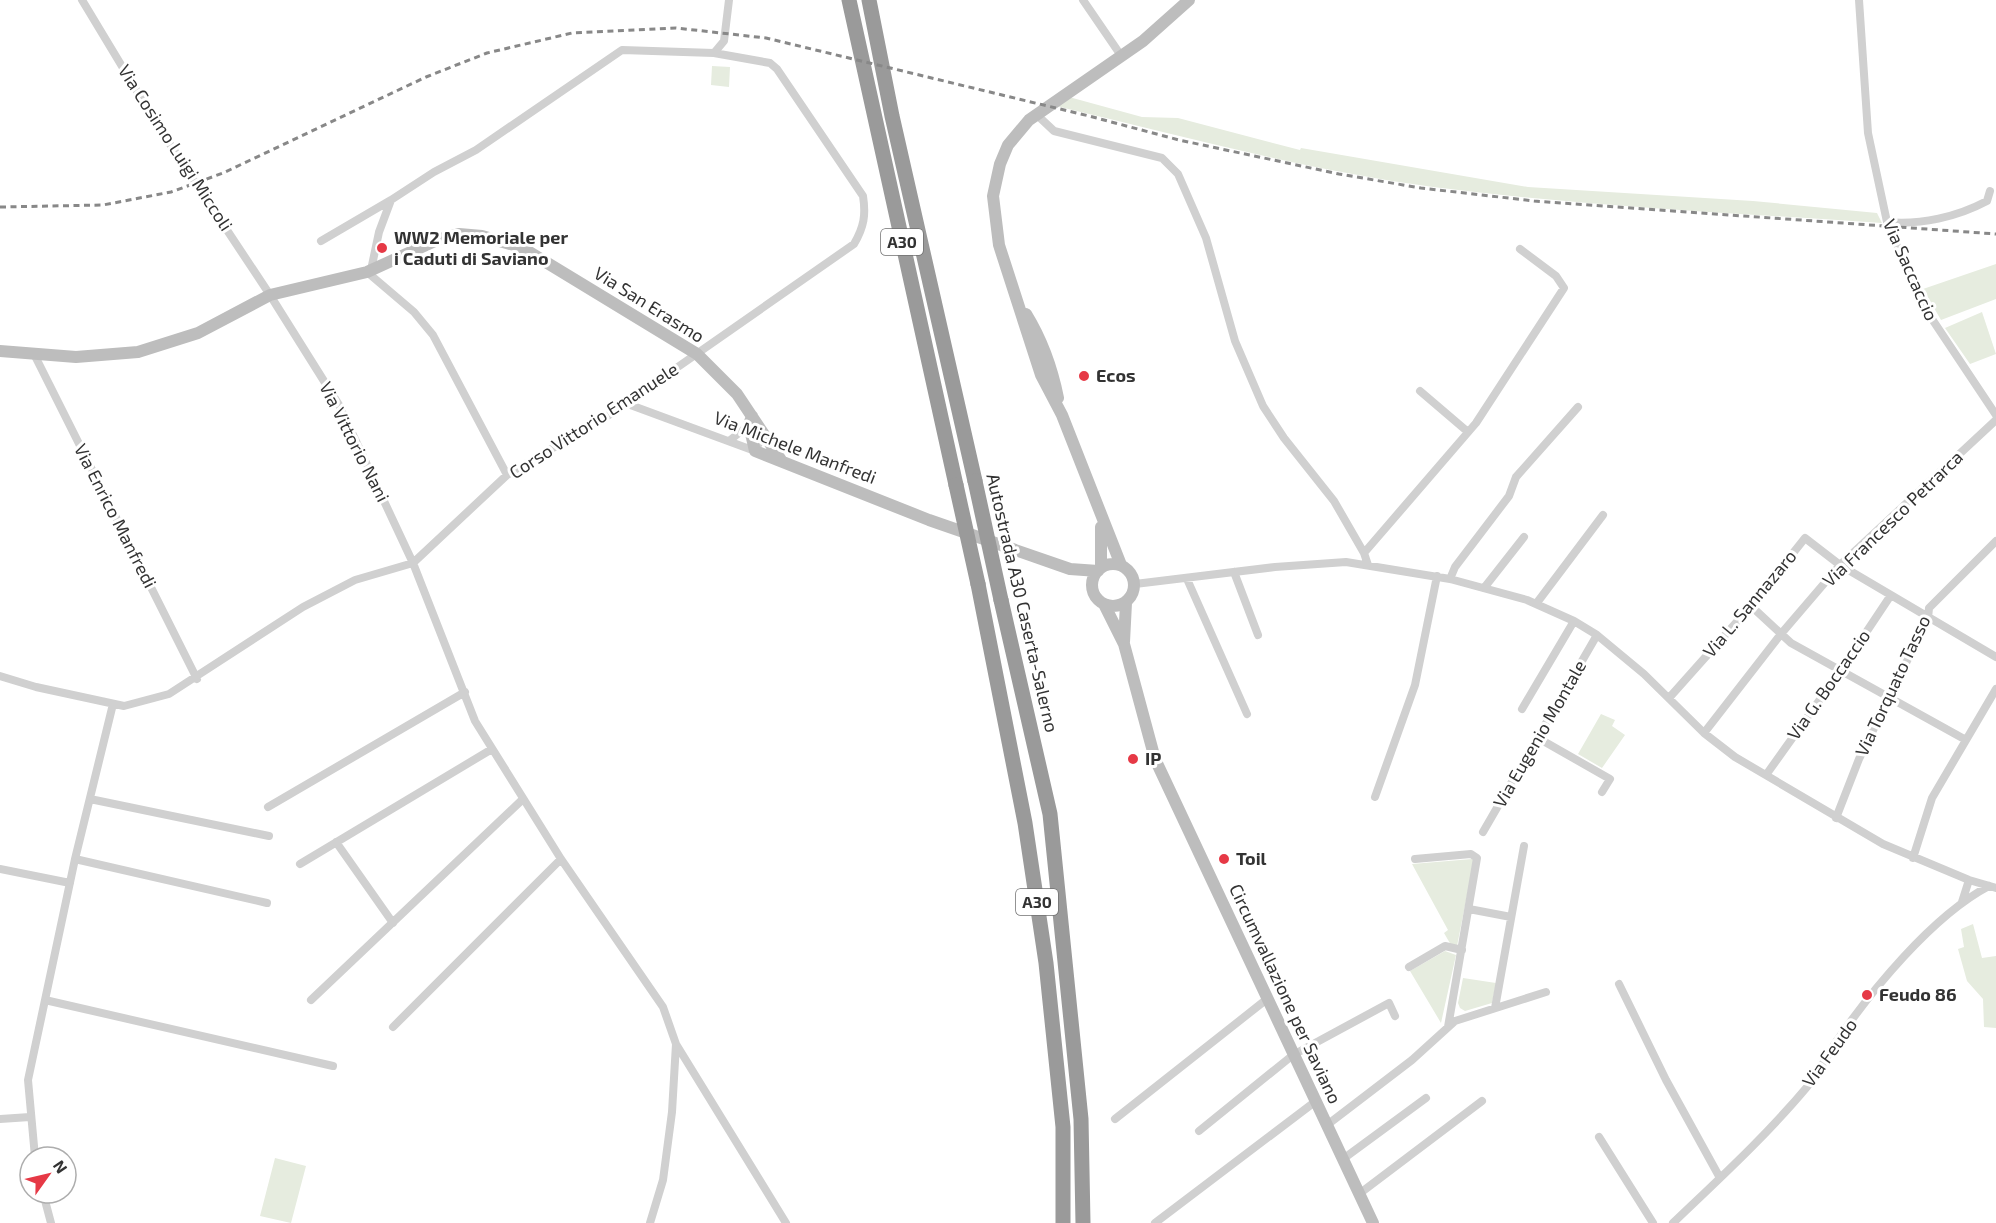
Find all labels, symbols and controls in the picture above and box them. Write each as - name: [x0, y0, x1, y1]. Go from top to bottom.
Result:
- street label: Via Cosimo Luigi Miccoli: [114, 60, 238, 235]
- street label: Via Saccaccio: [1879, 215, 1943, 324]
- place label: WW2 Memoriale per i Caduti di Saviano: [394, 226, 568, 269]
- road number: A30: [881, 229, 923, 255]
- marker: WW2 Memoriale per i Caduti di Saviano: [375, 241, 389, 255]
- street label: Via San Erasmo: [590, 261, 709, 347]
- street label: Corso Vittorio Emanuele: [505, 357, 682, 483]
- place label: Ecos: [1096, 364, 1136, 386]
- marker: Ecos: [1077, 369, 1091, 383]
- street label: Via Vittorio Nani: [315, 378, 395, 505]
- street label: Via Michele Manfredi: [711, 406, 880, 488]
- street label: Via Enrico Manfredi: [70, 440, 162, 591]
- street label: Via Francesco Petrarca: [1818, 446, 1967, 591]
- street label: Autostrada A30 Caserta-Salerno: [982, 471, 1064, 734]
- street label: Via L. Sannazaro: [1698, 545, 1801, 662]
- street label: Via Torquato Tasso: [1850, 612, 1934, 759]
- street label: Via G. Boccaccio: [1782, 625, 1874, 744]
- street label: Via Eugenio Montale: [1488, 656, 1590, 811]
- place label: IP: [1145, 747, 1161, 769]
- marker: IP: [1126, 752, 1140, 766]
- place label: Toil: [1236, 847, 1267, 869]
- marker: Toil: [1217, 852, 1231, 866]
- street label: Circumvallazione per Saviano: [1225, 880, 1347, 1107]
- road number: A30: [1016, 889, 1058, 915]
- place label: Feudo 86: [1879, 983, 1957, 1005]
- marker: Feudo 86: [1860, 988, 1874, 1002]
- street label: Via Feudo: [1797, 1014, 1861, 1091]
- north arrow: [18, 1145, 78, 1205]
- text: N: [50, 1156, 72, 1176]

